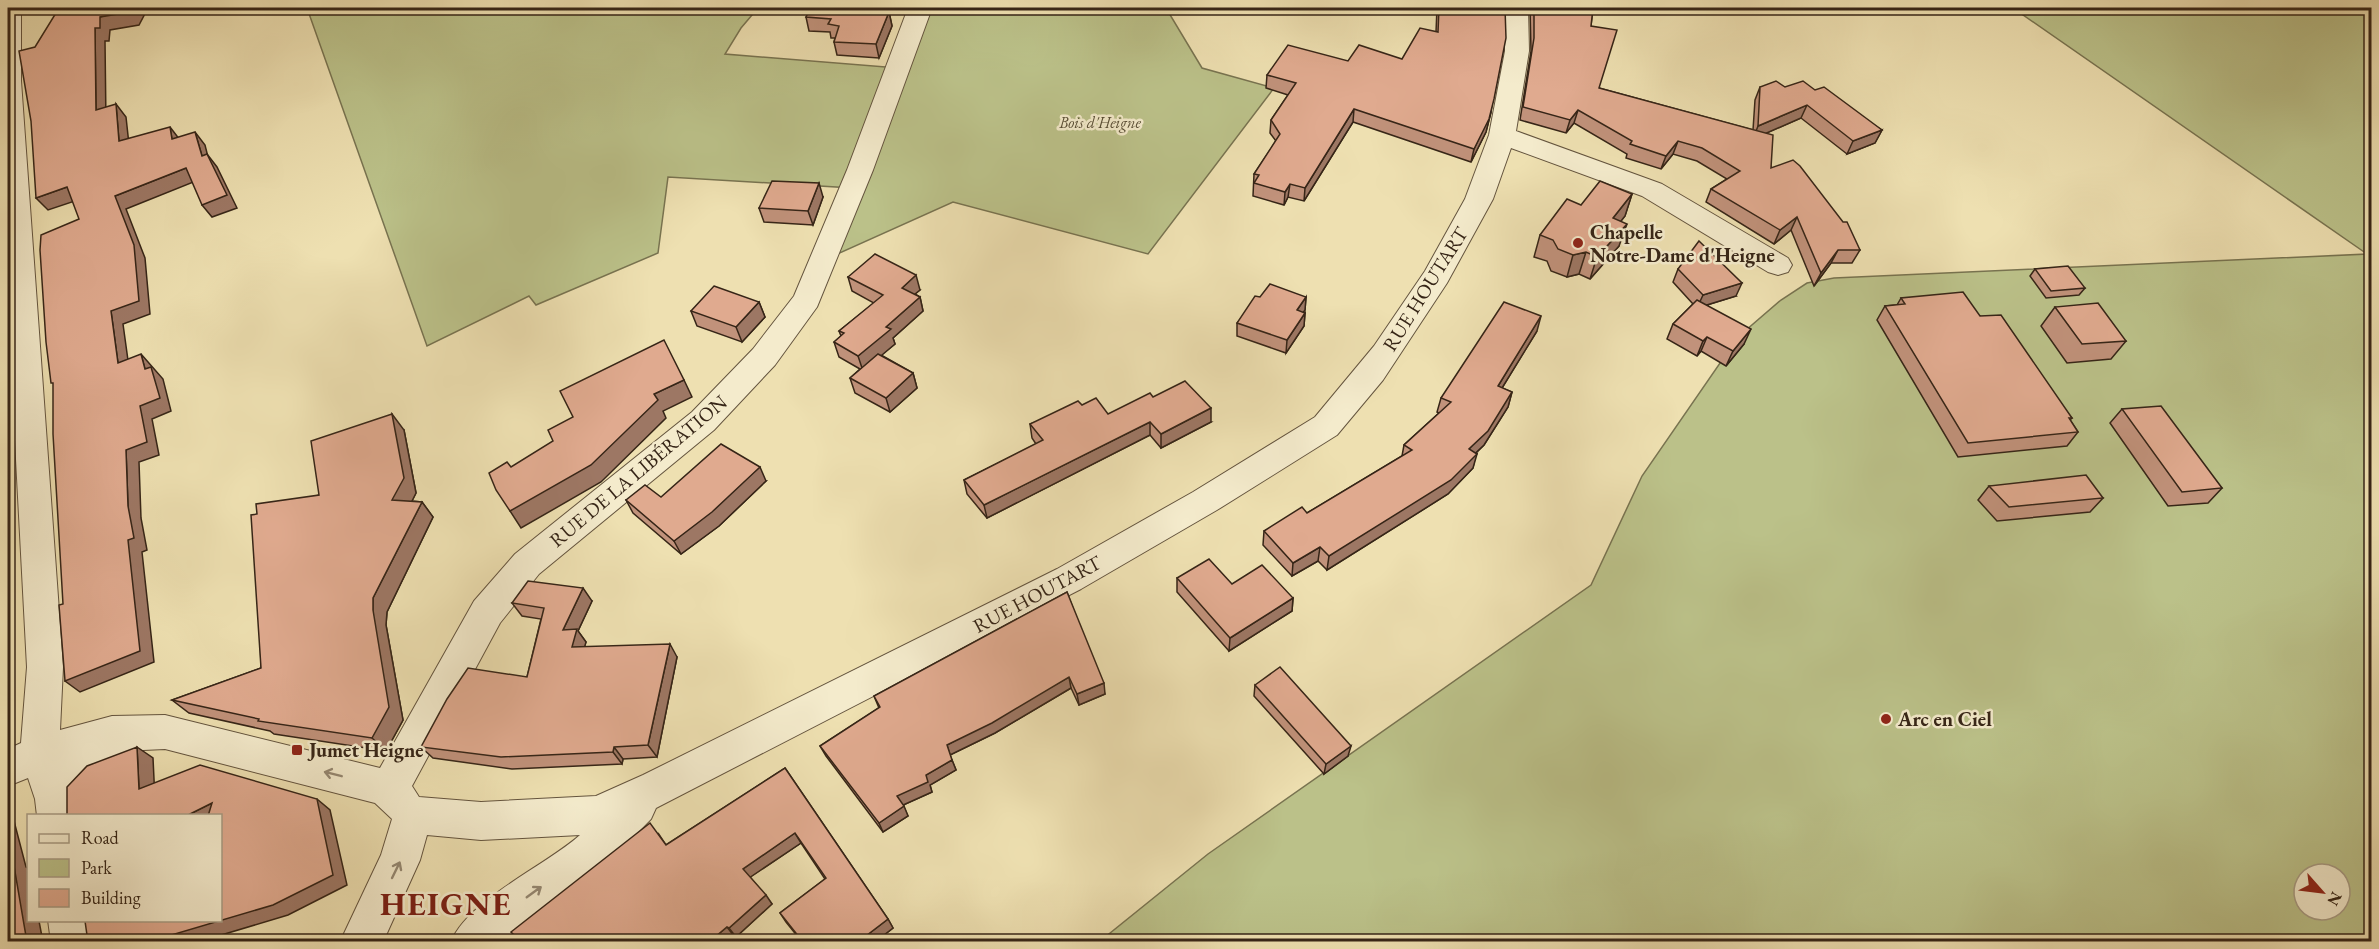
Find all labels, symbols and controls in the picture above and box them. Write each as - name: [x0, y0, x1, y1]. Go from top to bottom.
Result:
- park label: Bois d'Heigne: [1058, 112, 1141, 133]
- place label: Chapelle Notre-Dame d'Heigne: [1590, 219, 1775, 268]
- street label: RUE HOUTART: [1376, 222, 1474, 356]
- marker: Chapelle Notre-Dame d'Heigne: [1571, 236, 1585, 250]
- street label: RUE DE LA LIBÉRATION: [544, 389, 732, 553]
- street label: RUE HOUTART: [968, 549, 1106, 639]
- place label: Arc en Ciel: [1897, 706, 1992, 732]
- marker: Arc en Ciel: [1879, 712, 1893, 726]
- place label: Jumet Heigne: [307, 737, 424, 763]
- marker: Jumet Heigne: [290, 743, 304, 757]
- one-way arrow: [324, 767, 343, 779]
- legend: [27, 814, 222, 922]
- text: Road: [81, 826, 120, 849]
- text: Park: [81, 856, 112, 879]
- one-way arrow: [390, 862, 402, 880]
- north arrow: [2292, 862, 2352, 922]
- district label: HEIGNE: [380, 883, 512, 925]
- text: Building: [81, 886, 141, 909]
- one-way arrow: [526, 886, 542, 898]
- text: N: [2322, 888, 2347, 909]

